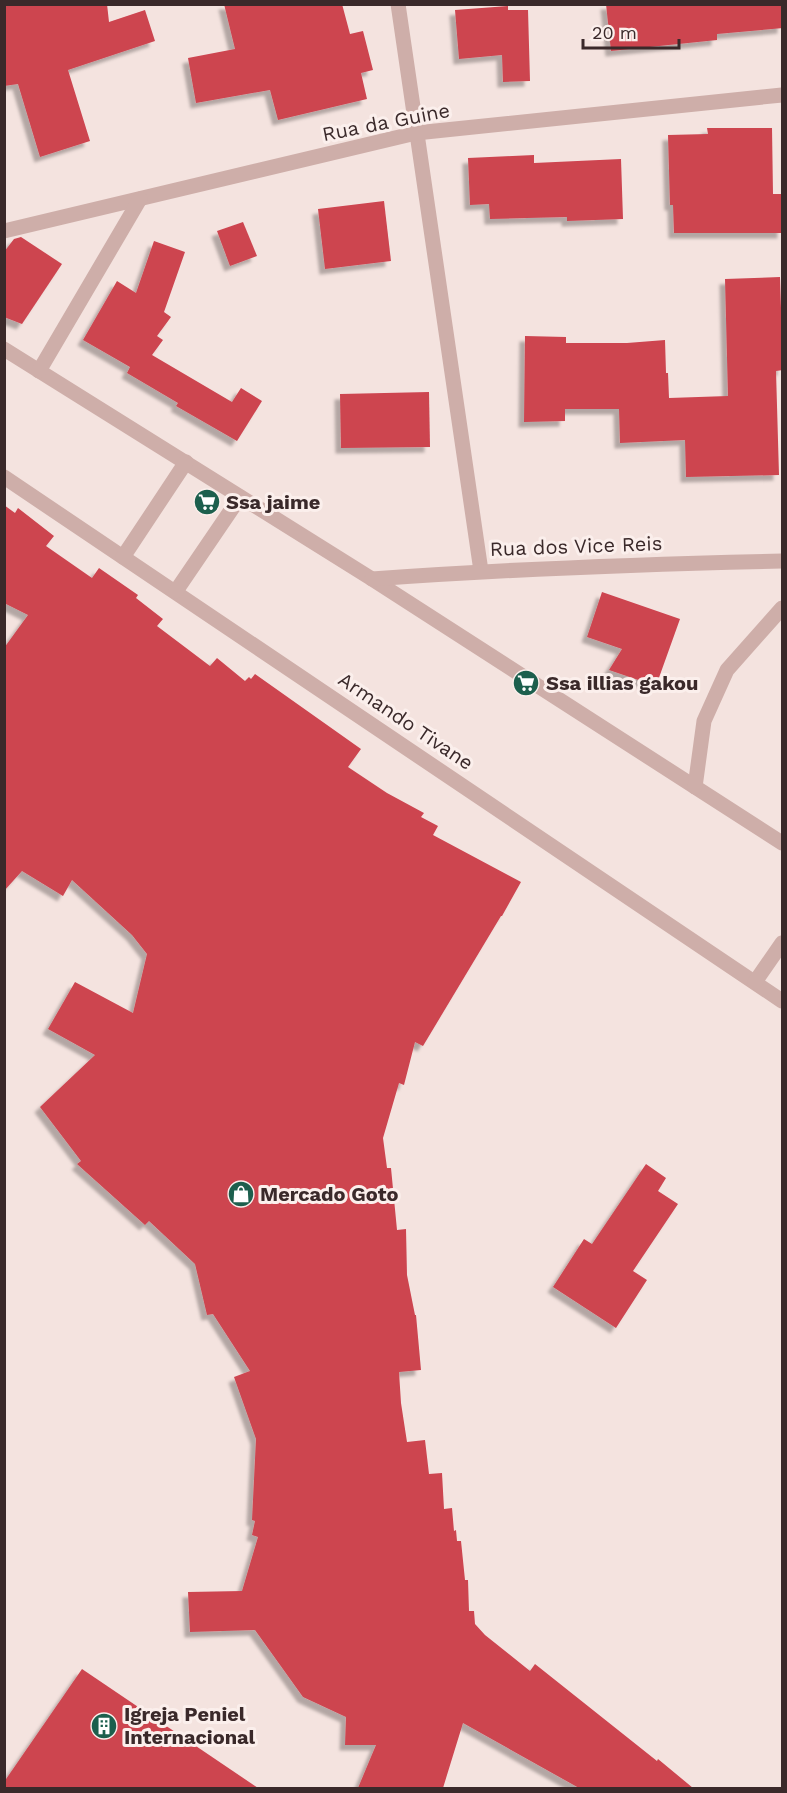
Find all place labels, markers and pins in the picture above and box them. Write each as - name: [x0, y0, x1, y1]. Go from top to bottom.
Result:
- supermarket icon: Ssa jaime: [192, 487, 222, 517]
- place label: Ssa jaime: [226, 490, 320, 514]
- supermarket icon: Ssa illias gakou: [511, 668, 541, 698]
- place label: Ssa illias gakou: [546, 671, 698, 695]
- shop icon: Mercado Goto: [226, 1179, 256, 1209]
- place label: Mercado Goto: [260, 1182, 398, 1206]
- place label: Igreja Peniel Internacional: [124, 1702, 256, 1749]
- building icon: Igreja Peniel Internacional: [89, 1711, 119, 1741]

